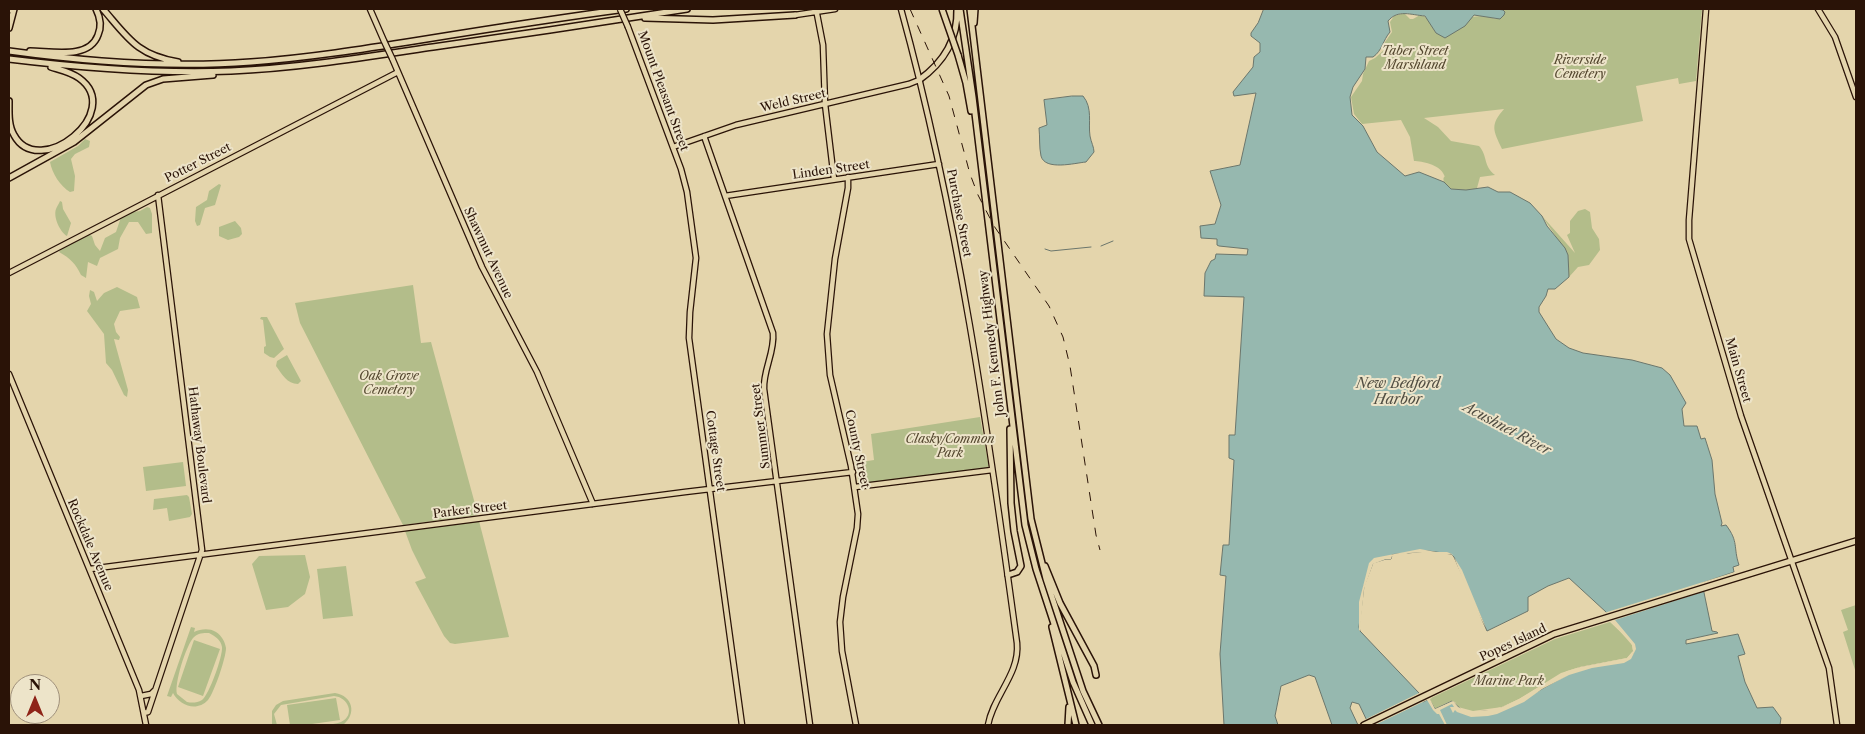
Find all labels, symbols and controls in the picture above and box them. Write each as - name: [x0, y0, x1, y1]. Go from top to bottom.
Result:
- street label: Mount Pleasant Street: [635, 29, 691, 153]
- park label: Taber Street Marshland: [1382, 45, 1448, 73]
- park label: Riverside Cemetery: [1554, 54, 1606, 82]
- street label: Weld Street: [759, 86, 827, 116]
- street label: Potter Street: [162, 140, 234, 186]
- street label: Linden Street: [791, 157, 871, 183]
- street label: Purchase Street: [943, 168, 975, 258]
- street label: Shawmut Avenue: [460, 205, 516, 301]
- street label: John F. Kennedy Highway: [976, 269, 1008, 417]
- street label: Main Street: [1722, 336, 1754, 404]
- park label: Oak Grove Cemetery: [359, 370, 419, 398]
- water label: New Bedford Harbor: [1356, 376, 1440, 408]
- street label: Summer Street: [749, 382, 773, 470]
- street label: Hathaway Boulevard: [185, 386, 213, 504]
- water label: Acushnet River: [1460, 399, 1554, 459]
- street label: County Street: [842, 409, 872, 489]
- street label: Cottage Street: [702, 410, 728, 492]
- park label: Clasky/Common Park: [905, 433, 995, 461]
- street label: Rockdale Avenue: [64, 497, 116, 593]
- street label: Parker Street: [432, 498, 508, 522]
- street label: Popes Island: [1477, 621, 1549, 665]
- north arrow: [10, 674, 60, 724]
- park label: Marine Park: [1474, 675, 1544, 689]
- text: N: [29, 676, 41, 694]

